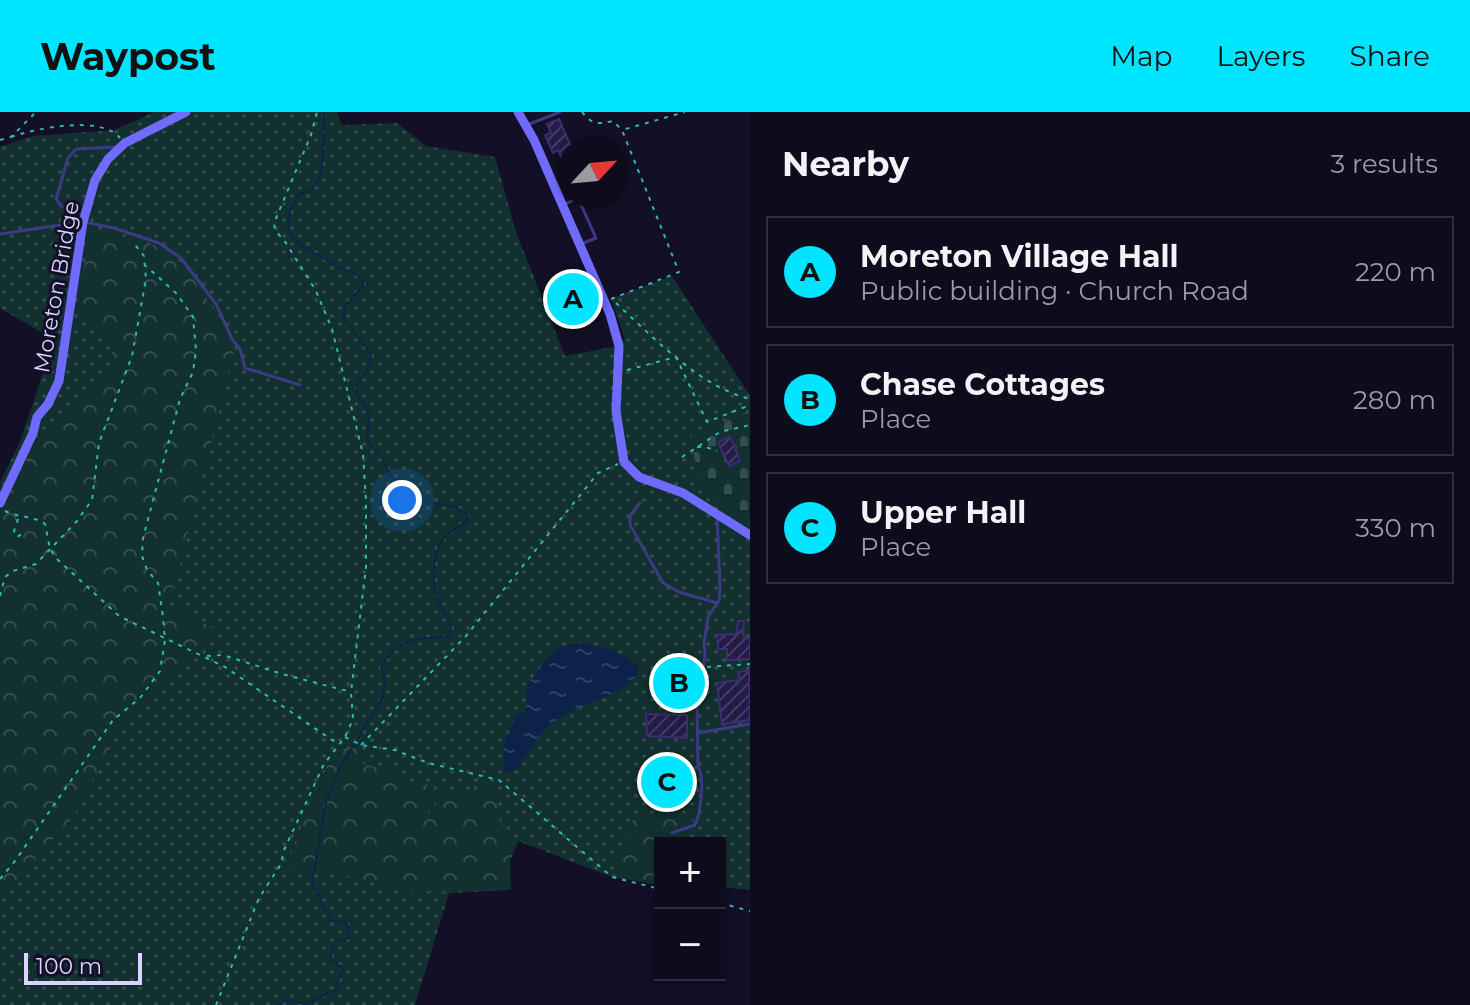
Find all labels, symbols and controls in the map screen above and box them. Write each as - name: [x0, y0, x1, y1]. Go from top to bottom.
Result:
- text: Waypost: [40, 33, 216, 80]
- text: Map: [1110, 39, 1173, 73]
- text: Layers: [1217, 39, 1306, 73]
- text: Share: [1350, 39, 1430, 73]
- north arrow: [558, 136, 630, 208]
- text: Nearby: [782, 143, 909, 185]
- text: 3 results: [1331, 148, 1438, 180]
- street label: Moreton Bridge: [28, 199, 85, 375]
- text: Moreton Village Hall: [860, 238, 1179, 275]
- text: A: [800, 256, 820, 288]
- text: 220 m: [1355, 256, 1436, 288]
- pin: A: [547, 269, 599, 329]
- text: Public building · Church Road: [860, 275, 1249, 307]
- text: Chase Cottages: [860, 366, 1105, 403]
- text: B: [800, 384, 820, 416]
- text: 280 m: [1353, 384, 1436, 416]
- text: Place: [860, 403, 931, 435]
- your location: [382, 480, 422, 520]
- text: Upper Hall: [860, 494, 1026, 531]
- text: C: [801, 512, 819, 544]
- text: 330 m: [1355, 512, 1436, 544]
- text: Place: [860, 531, 931, 563]
- pin: B: [653, 653, 705, 713]
- pin: C: [641, 752, 693, 812]
- map controls: [654, 837, 726, 981]
- button: +: [654, 837, 726, 909]
- button: −: [654, 909, 726, 981]
- scale bar: [24, 949, 142, 985]
- text: 100 m: [36, 953, 102, 980]

